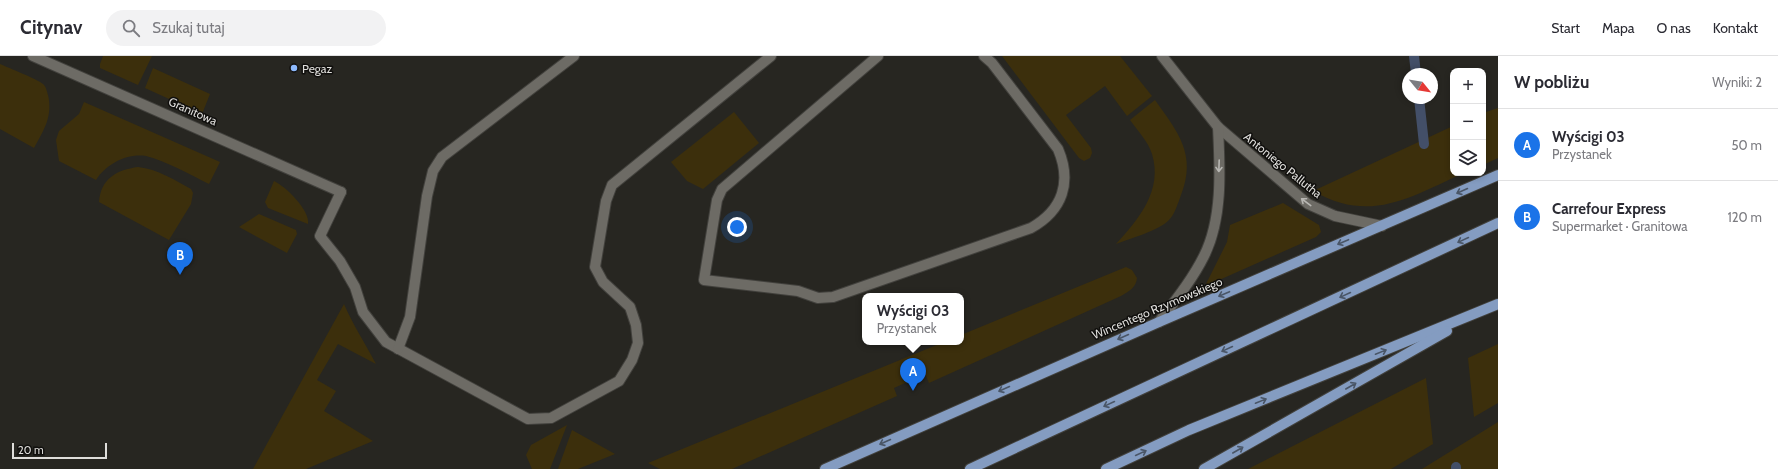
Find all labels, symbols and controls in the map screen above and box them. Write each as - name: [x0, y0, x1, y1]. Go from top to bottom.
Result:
- search box: [106, 10, 386, 46]
- text: Citynav: [20, 16, 82, 39]
- icon: search: [120, 17, 142, 39]
- text: Szukaj tutaj: [152, 19, 225, 37]
- text: Start: [1551, 19, 1580, 37]
- text: Mapa: [1602, 19, 1634, 37]
- text: O nas: [1656, 19, 1691, 37]
- text: Kontakt: [1713, 19, 1758, 37]
- place label: Pegaz: [302, 61, 333, 76]
- marker: Pegaz: [289, 63, 299, 73]
- north arrow: [1402, 68, 1438, 104]
- map controls: [1450, 68, 1486, 176]
- button: +: [1450, 68, 1486, 104]
- text: W pobliżu: [1514, 72, 1589, 92]
- text: Wyniki: 2: [1712, 74, 1762, 90]
- street label: Granitowa: [166, 94, 220, 128]
- button: −: [1450, 104, 1486, 140]
- text: Wyścigi 03: [1552, 128, 1625, 146]
- street label: Antoniego Pallutha: [1241, 129, 1325, 201]
- text: A: [1523, 137, 1531, 153]
- text: 50 m: [1732, 137, 1762, 153]
- button: layers: [1450, 140, 1486, 176]
- text: Przystanek: [1552, 146, 1612, 162]
- one-way arrow: [1216, 159, 1223, 172]
- one-way arrow: [1457, 187, 1469, 195]
- one-way arrow: [1300, 197, 1311, 206]
- text: Carrefour Express: [1552, 200, 1666, 218]
- text: B: [1523, 209, 1531, 225]
- text: 120 m: [1728, 209, 1762, 225]
- your location: [727, 217, 747, 237]
- text: Supermarket · Granitowa: [1552, 218, 1688, 234]
- one-way arrow: [1457, 237, 1469, 244]
- one-way arrow: [1338, 239, 1350, 247]
- pin: B: [167, 242, 193, 275]
- street label: Wincentego Rzymowskiego: [1089, 274, 1225, 342]
- one-way arrow: [1218, 291, 1230, 298]
- one-way arrow: [1339, 292, 1351, 299]
- popup: [862, 293, 964, 345]
- text: Wyścigi 03: [877, 302, 949, 320]
- text: Przystanek: [877, 320, 936, 336]
- one-way arrow: [1118, 334, 1130, 341]
- one-way arrow: [1221, 346, 1233, 354]
- one-way arrow: [1374, 348, 1386, 356]
- pin: A: [900, 358, 926, 391]
- one-way arrow: [1345, 381, 1357, 389]
- one-way arrow: [999, 386, 1011, 394]
- one-way arrow: [1254, 397, 1266, 405]
- one-way arrow: [1103, 401, 1115, 408]
- one-way arrow: [880, 439, 892, 446]
- scale bar: [12, 441, 107, 460]
- text: 20 m: [18, 443, 44, 457]
- one-way arrow: [1232, 445, 1244, 453]
- one-way arrow: [1135, 449, 1147, 456]

